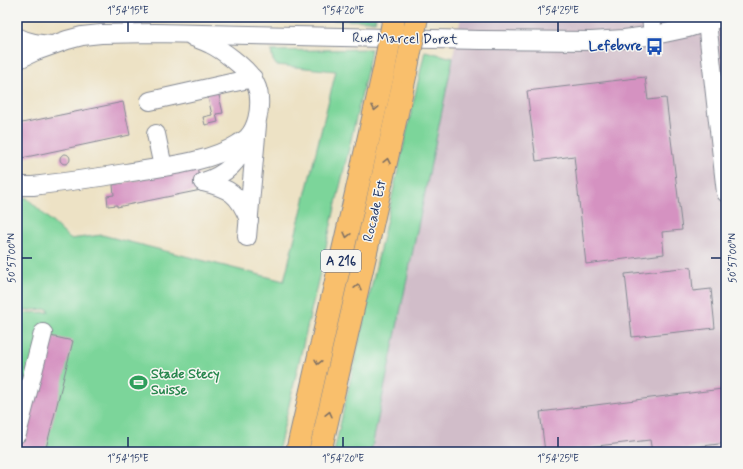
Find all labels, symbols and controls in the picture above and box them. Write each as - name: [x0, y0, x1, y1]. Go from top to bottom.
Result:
- text: 1°54'15"E: [107, 4, 149, 18]
- text: 1°54'20"E: [322, 4, 364, 18]
- text: 1°54'25"E: [537, 4, 579, 18]
- street label: Rue Marcel Doret: [352, 29, 459, 49]
- bus stop icon: Lefebvre: [645, 36, 665, 56]
- place label: Lefebvre: [588, 37, 642, 55]
- one-way arrow: [372, 105, 380, 111]
- one-way arrow: [382, 157, 390, 164]
- street label: Rocade Est: [359, 178, 391, 244]
- one-way arrow: [343, 231, 352, 238]
- text: 50°57'00"N: [5, 233, 19, 283]
- text: 50°57'00"N: [726, 233, 740, 283]
- road number: A 216: [321, 250, 361, 272]
- one-way arrow: [353, 284, 362, 291]
- one-way arrow: [314, 358, 323, 365]
- place label: Stade Stecy Suisse: [151, 365, 220, 399]
- sports icon: Stade Stecy Suisse: [128, 372, 148, 392]
- one-way arrow: [324, 411, 332, 417]
- text: 1°54'15"E: [107, 452, 149, 466]
- text: 1°54'20"E: [322, 452, 364, 466]
- text: 1°54'25"E: [537, 452, 579, 466]

